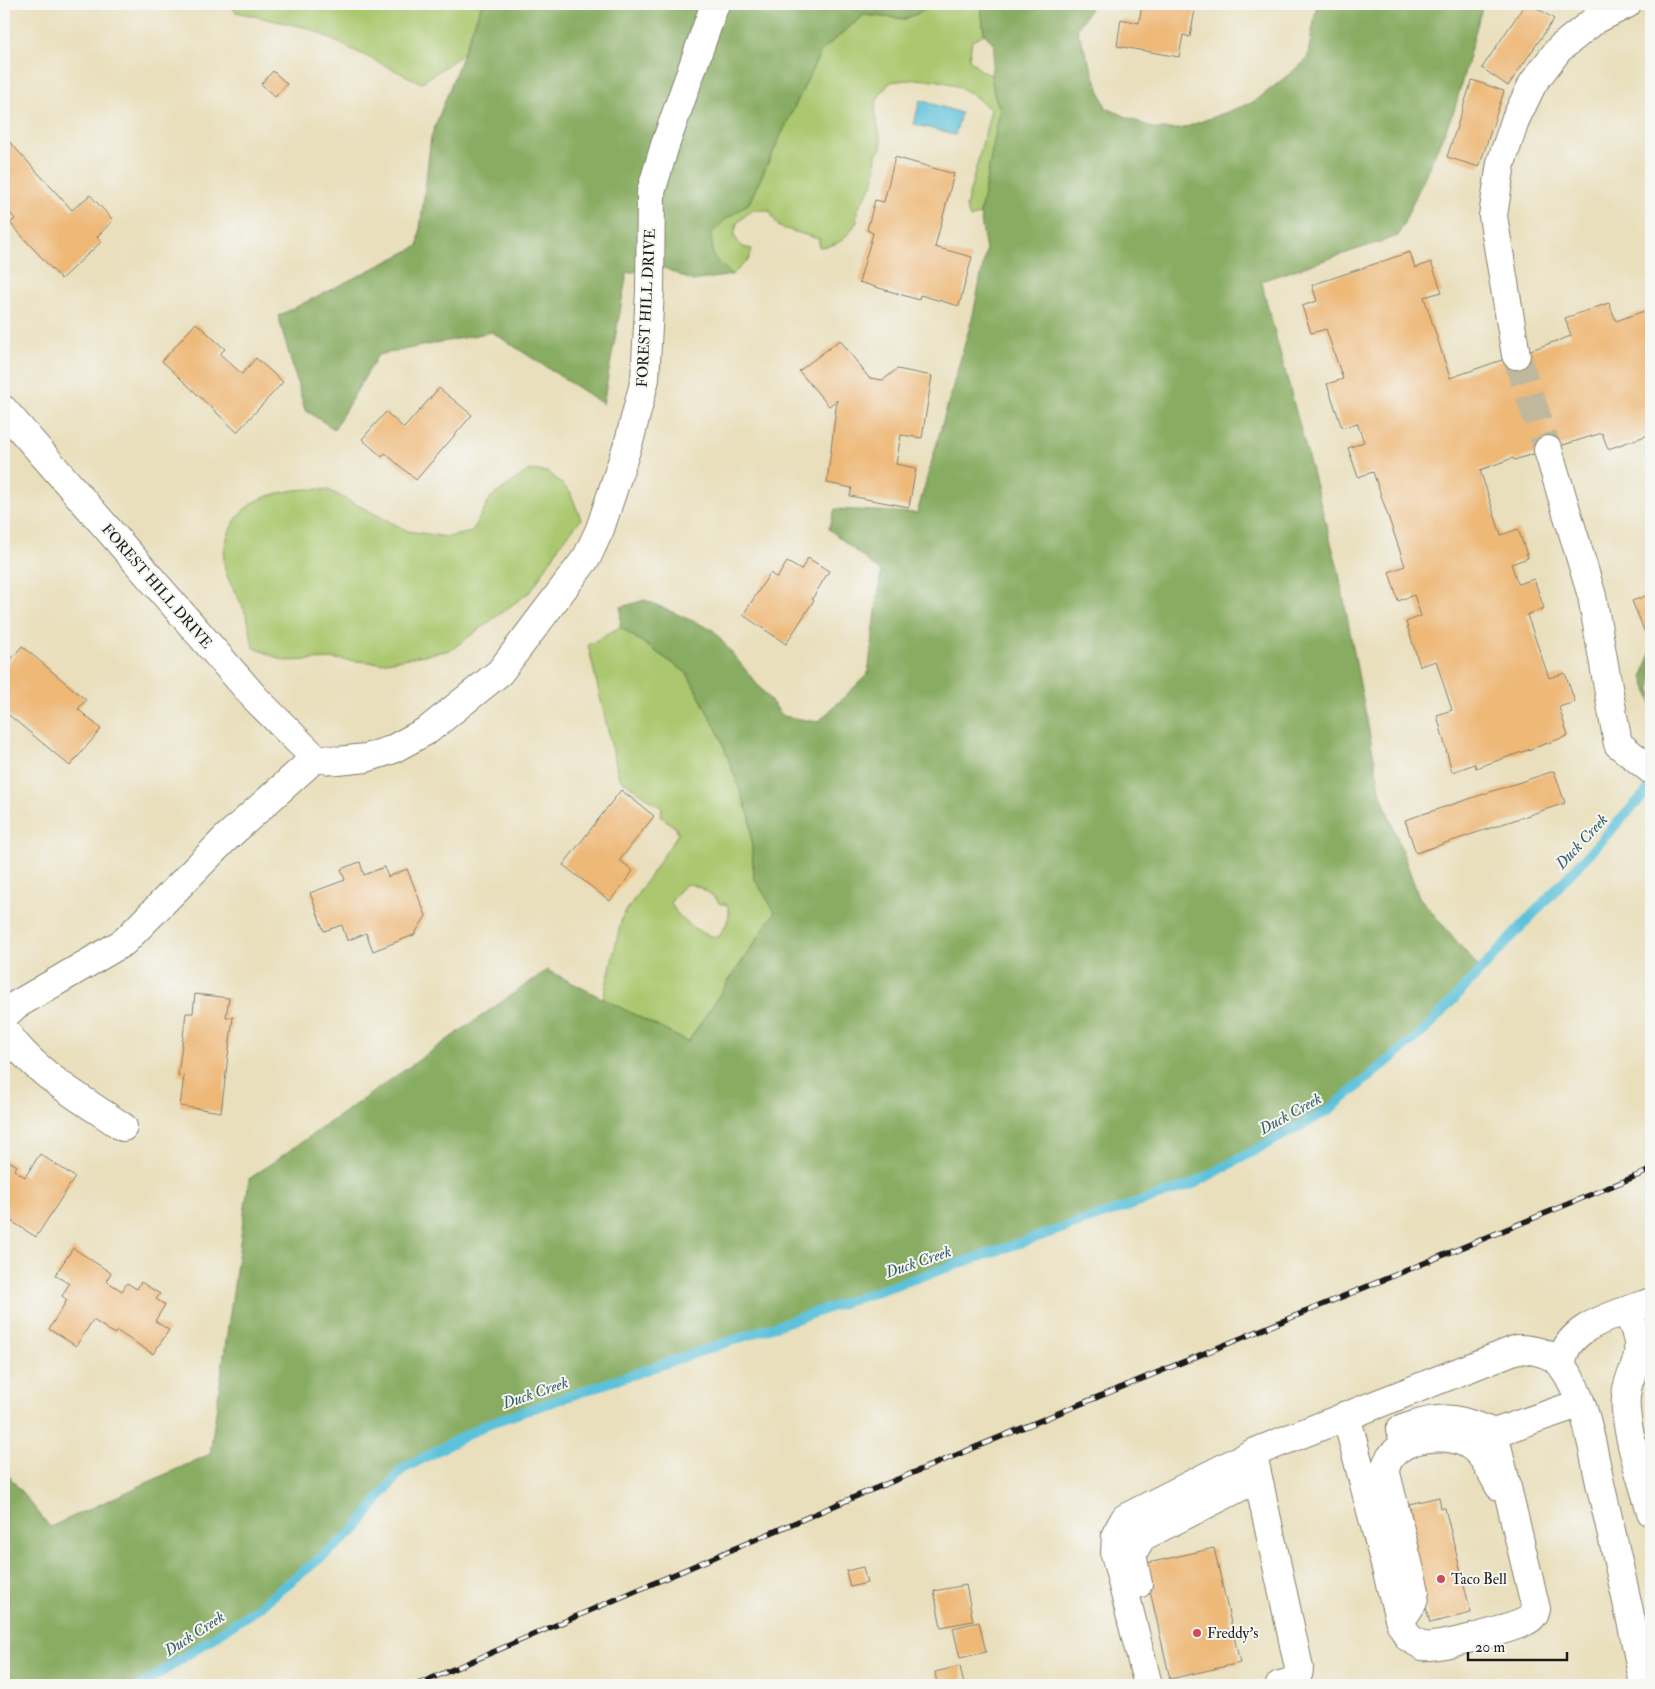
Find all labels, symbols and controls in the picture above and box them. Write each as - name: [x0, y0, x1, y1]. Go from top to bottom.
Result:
- street label: FOREST HILL DRIVE: [633, 228, 660, 388]
- street label: FOREST HILL DRIVE: [97, 520, 216, 653]
- water label: Duck Creek: [1551, 810, 1613, 874]
- water label: Duck Creek: [1255, 1088, 1325, 1140]
- water label: Duck Creek: [882, 1241, 954, 1283]
- water label: Duck Creek: [499, 1372, 571, 1414]
- place label: Taco Bell: [1451, 1570, 1507, 1589]
- marker: Taco Bell: [1435, 1573, 1447, 1585]
- water label: Duck Creek: [160, 1607, 229, 1661]
- place label: Freddy's: [1207, 1624, 1258, 1643]
- marker: Freddy's: [1191, 1627, 1203, 1639]
- scale bar: [1468, 1629, 1566, 1661]
- text: 20 m: [1475, 1638, 1505, 1657]

